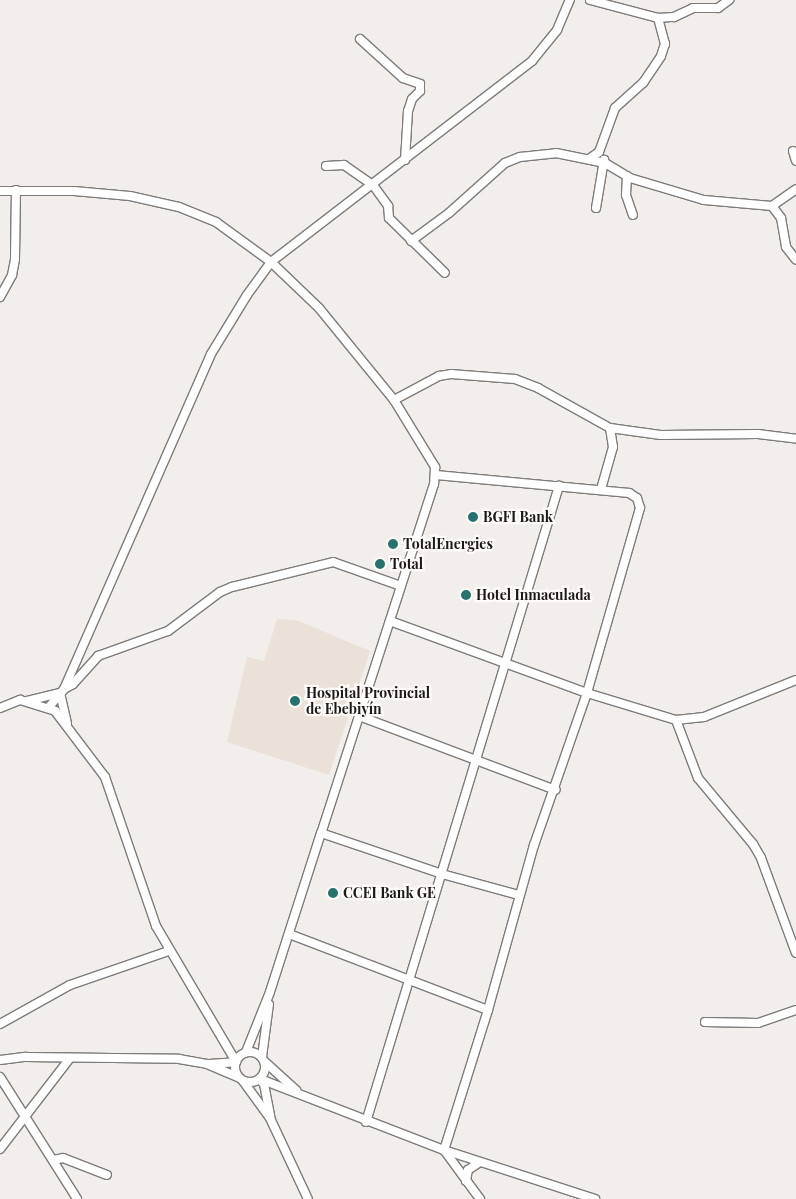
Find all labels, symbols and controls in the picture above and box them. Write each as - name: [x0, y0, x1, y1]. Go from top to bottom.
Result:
- place label: BGFI Bank: [483, 509, 553, 525]
- marker: BGFI Bank: [467, 511, 479, 523]
- place label: TotalEnergies: [403, 536, 493, 552]
- marker: TotalEnergies: [387, 538, 399, 550]
- place label: Total: [390, 556, 423, 572]
- marker: Total: [374, 558, 386, 570]
- place label: Hotel Inmaculada: [476, 587, 591, 603]
- marker: Hotel Inmaculada: [460, 589, 472, 601]
- place label: Hospital Provincial de Ebebiyín: [306, 685, 430, 718]
- marker: Hospital Provincial de Ebebiyín: [288, 694, 302, 708]
- place label: CCEI Bank GE: [343, 885, 436, 901]
- marker: CCEI Bank GE: [327, 887, 339, 899]

